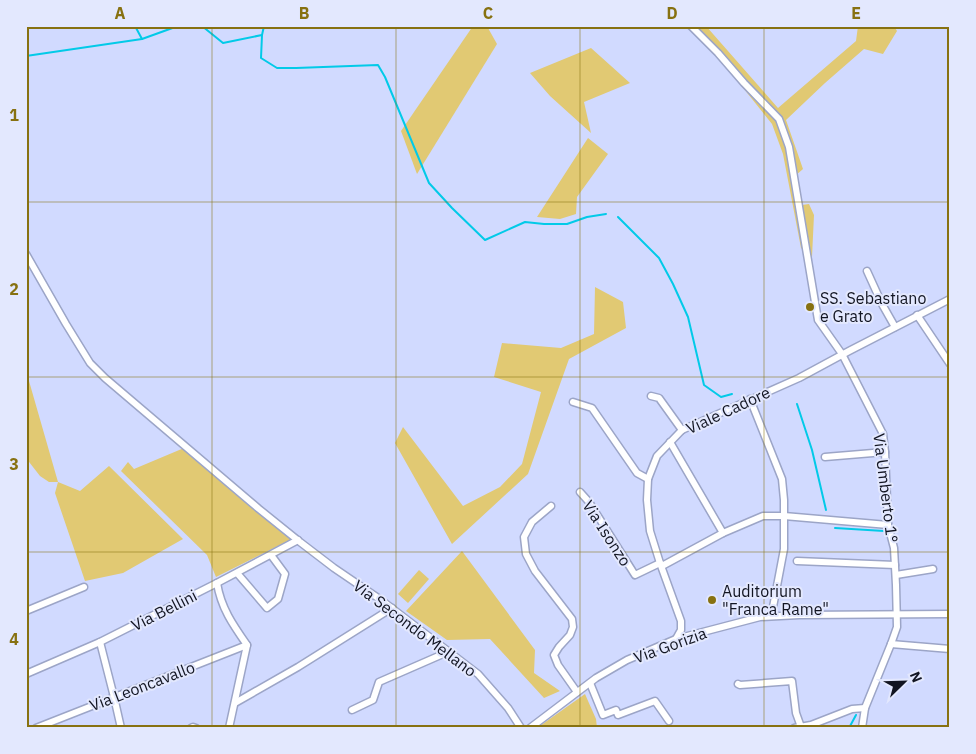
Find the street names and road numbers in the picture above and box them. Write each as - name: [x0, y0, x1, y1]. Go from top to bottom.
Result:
- street label: Viale Cadore: [683, 382, 773, 438]
- street label: Via Umberto 1°: [869, 432, 903, 544]
- street label: Via Isonzo: [578, 496, 636, 570]
- street label: Via Secondo Mellano: [349, 575, 481, 681]
- street label: Via Bellini: [128, 585, 200, 635]
- street label: Via Gorizia: [631, 622, 710, 667]
- street label: Via Leoncavallo: [87, 657, 197, 715]

